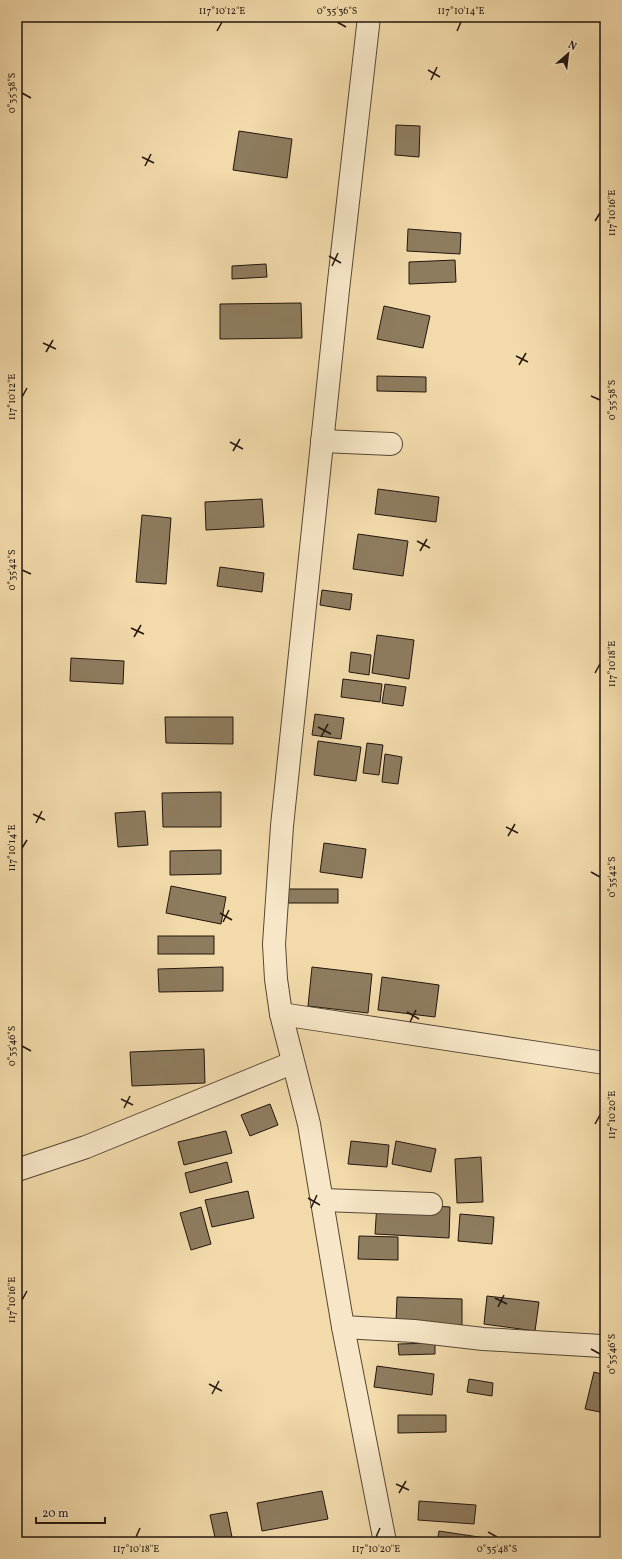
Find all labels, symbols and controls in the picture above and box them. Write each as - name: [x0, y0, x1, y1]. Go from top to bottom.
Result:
- text: 117°10'12"E: [199, 4, 245, 18]
- text: 0°35'36"S: [317, 4, 357, 18]
- text: 117°10'14"E: [437, 4, 485, 18]
- north arrow: [548, 34, 588, 74]
- text: N: [565, 38, 579, 55]
- text: 0°35'38"S: [5, 73, 19, 113]
- text: 117°10'16"E: [605, 190, 619, 236]
- text: 117°10'12"E: [5, 374, 19, 420]
- text: 0°35'38"S: [605, 380, 619, 420]
- text: 0°35'42"S: [5, 550, 19, 590]
- text: 117°10'18"E: [605, 641, 619, 687]
- text: 117°10'14"E: [5, 824, 19, 872]
- text: 0°35'42"S: [605, 857, 619, 897]
- text: 0°35'46"S: [5, 1026, 19, 1066]
- text: 117°10'20"E: [605, 1091, 619, 1139]
- text: 117°10'16"E: [5, 1277, 19, 1323]
- text: 0°35'46"S: [605, 1334, 619, 1374]
- scale bar: [36, 1499, 105, 1525]
- text: 20 m: [42, 1506, 69, 1522]
- text: 117°10'18"E: [113, 1542, 159, 1556]
- text: 117°10'20"E: [352, 1542, 400, 1556]
- text: 0°35'48"S: [477, 1542, 517, 1556]

